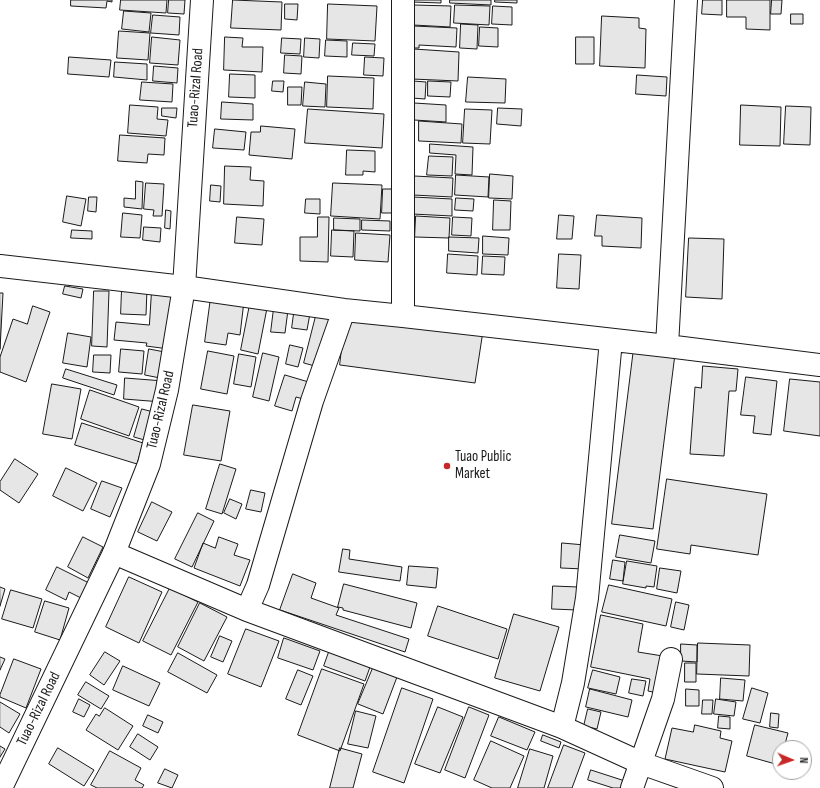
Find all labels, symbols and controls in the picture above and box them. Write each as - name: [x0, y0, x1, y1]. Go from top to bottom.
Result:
- street label: Tuao-Rizal Road: [184, 48, 208, 128]
- street label: Tuao-Rizal Road: [143, 369, 179, 451]
- place label: Tuao Public Market: [455, 448, 511, 483]
- marker: Tuao Public Market: [442, 461, 452, 471]
- street label: Tuao-Rizal Road: [13, 669, 65, 749]
- north arrow: [772, 740, 812, 780]
- text: N: [797, 757, 810, 764]

